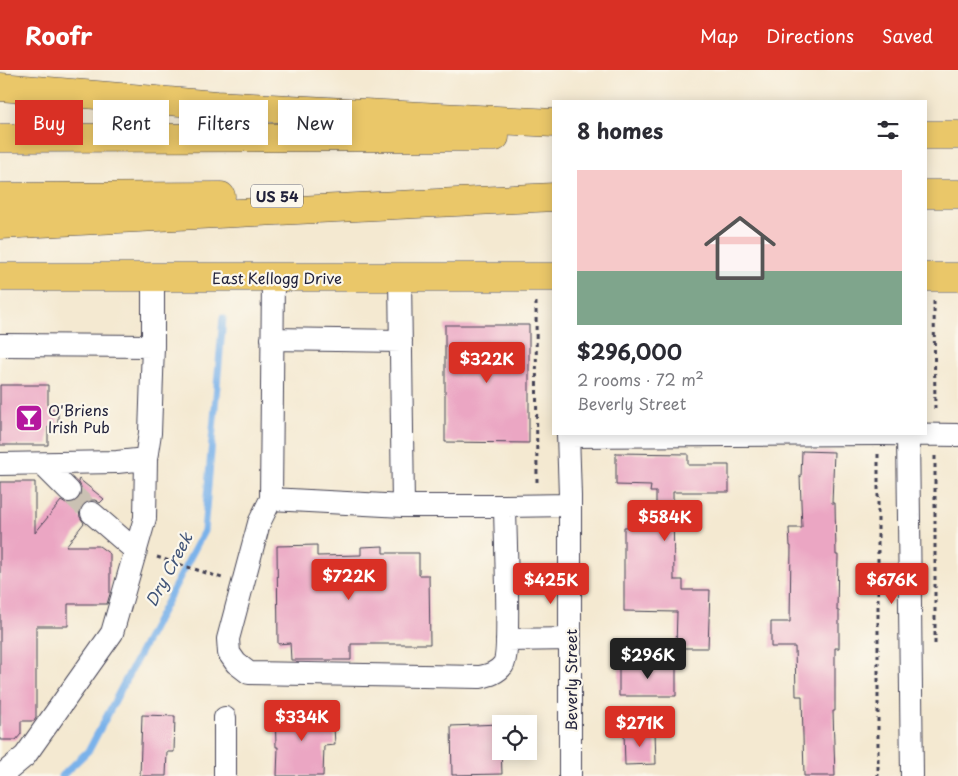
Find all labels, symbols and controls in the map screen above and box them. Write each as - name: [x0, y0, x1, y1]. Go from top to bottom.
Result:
- text: Roofr: [25, 17, 92, 53]
- text: Map: [700, 22, 738, 49]
- text: Directions: [766, 22, 854, 49]
- text: Saved: [882, 22, 933, 49]
- chip: Buy: [15, 100, 83, 145]
- chip: Rent: [93, 100, 169, 145]
- chip: Filters: [179, 100, 268, 145]
- chip: New: [278, 100, 352, 145]
- text: 8 homes: [577, 114, 663, 146]
- icon: filters: [874, 116, 902, 144]
- road number: US 54: [251, 184, 303, 208]
- icon: home: [695, 203, 785, 293]
- street label: East Kellogg Drive: [212, 266, 342, 289]
- text: $296,000: [577, 335, 682, 367]
- pin: $322K: [452, 342, 522, 384]
- text: $322K: [460, 346, 514, 370]
- text: 2 rooms · 72 m²: [577, 367, 704, 391]
- text: Beverly Street: [577, 391, 686, 415]
- place label: O'Briens Irish Pub: [48, 398, 110, 438]
- bar icon: O'Briens Irish Pub: [14, 403, 44, 433]
- pin: $584K: [630, 500, 700, 542]
- text: $584K: [638, 504, 692, 528]
- water label: Dry Creek: [139, 527, 198, 610]
- pin: $722K: [314, 558, 384, 601]
- pin: $425K: [516, 562, 586, 605]
- pin: $676K: [857, 562, 927, 605]
- text: $722K: [323, 563, 375, 587]
- text: $425K: [524, 567, 578, 591]
- text: $676K: [866, 567, 918, 591]
- street label: Beverly Street: [559, 629, 582, 731]
- pin: $296K: [613, 638, 683, 680]
- text: $296K: [621, 642, 675, 666]
- pin: $334K: [267, 700, 337, 742]
- text: $334K: [275, 704, 329, 728]
- pin: $271K: [605, 706, 675, 748]
- text: $271K: [616, 710, 664, 734]
- map controls: [492, 715, 537, 760]
- button: locate: [492, 715, 537, 760]

